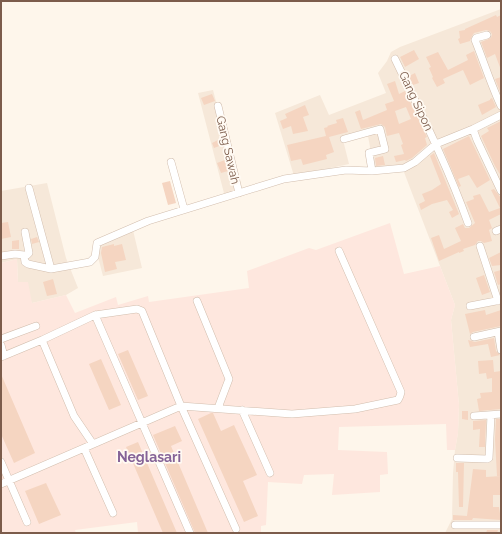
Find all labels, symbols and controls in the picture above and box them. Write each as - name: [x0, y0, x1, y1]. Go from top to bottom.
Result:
- street label: Gang Sipon: [396, 69, 436, 133]
- street label: Gang Sawah: [213, 115, 243, 185]
- district label: Neglasari: [117, 449, 181, 465]

